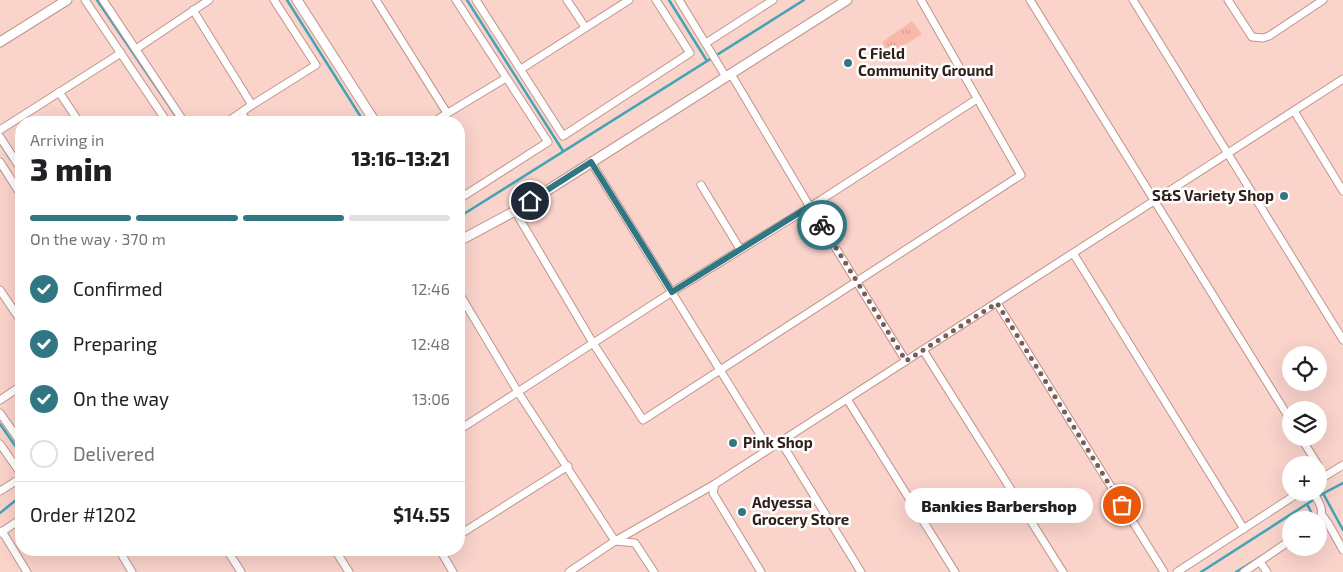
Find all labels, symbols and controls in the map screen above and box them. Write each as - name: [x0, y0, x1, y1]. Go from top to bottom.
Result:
- place label: C Field Community Ground: [858, 44, 993, 80]
- marker: C Field Community Ground: [842, 57, 854, 69]
- text: Arriving in: [30, 130, 104, 149]
- text: 13:16–13:21: [351, 147, 450, 170]
- text: 3 min: [30, 149, 112, 187]
- pin: [509, 180, 551, 222]
- place label: S&S Variety Shop: [1152, 186, 1274, 205]
- icon: home: [516, 187, 544, 215]
- marker: S&S Variety Shop: [1278, 190, 1290, 202]
- courier: [797, 200, 847, 250]
- icon: bike: [808, 211, 836, 239]
- text: On the way · 370 m: [30, 229, 166, 248]
- icon: check: [30, 275, 58, 303]
- text: Confirmed: [73, 277, 163, 300]
- text: 12:46: [412, 279, 450, 298]
- icon: check: [30, 330, 58, 358]
- text: Preparing: [73, 332, 157, 355]
- text: 12:48: [411, 334, 450, 353]
- map controls: [1282, 346, 1327, 556]
- button: locate: [1282, 346, 1327, 391]
- icon: check: [30, 385, 58, 413]
- text: On the way: [73, 387, 169, 410]
- text: 13:06: [412, 389, 450, 408]
- button: layers: [1282, 401, 1327, 446]
- place label: Pink Shop: [743, 433, 813, 451]
- marker: Pink Shop: [727, 437, 739, 449]
- text: Delivered: [73, 442, 155, 465]
- button: +: [1282, 456, 1327, 501]
- pin: [1101, 484, 1143, 526]
- callout: Bankies Barbershop: [904, 488, 1092, 522]
- icon: bag: [1108, 491, 1136, 519]
- place label: Adyessa Grocery Store: [752, 493, 849, 529]
- text: Bankies Barbershop: [921, 496, 1077, 515]
- text: Order #1202: [30, 503, 136, 526]
- text: $14.55: [393, 503, 450, 526]
- marker: Adyessa Grocery Store: [736, 506, 748, 518]
- button: −: [1282, 511, 1327, 556]

